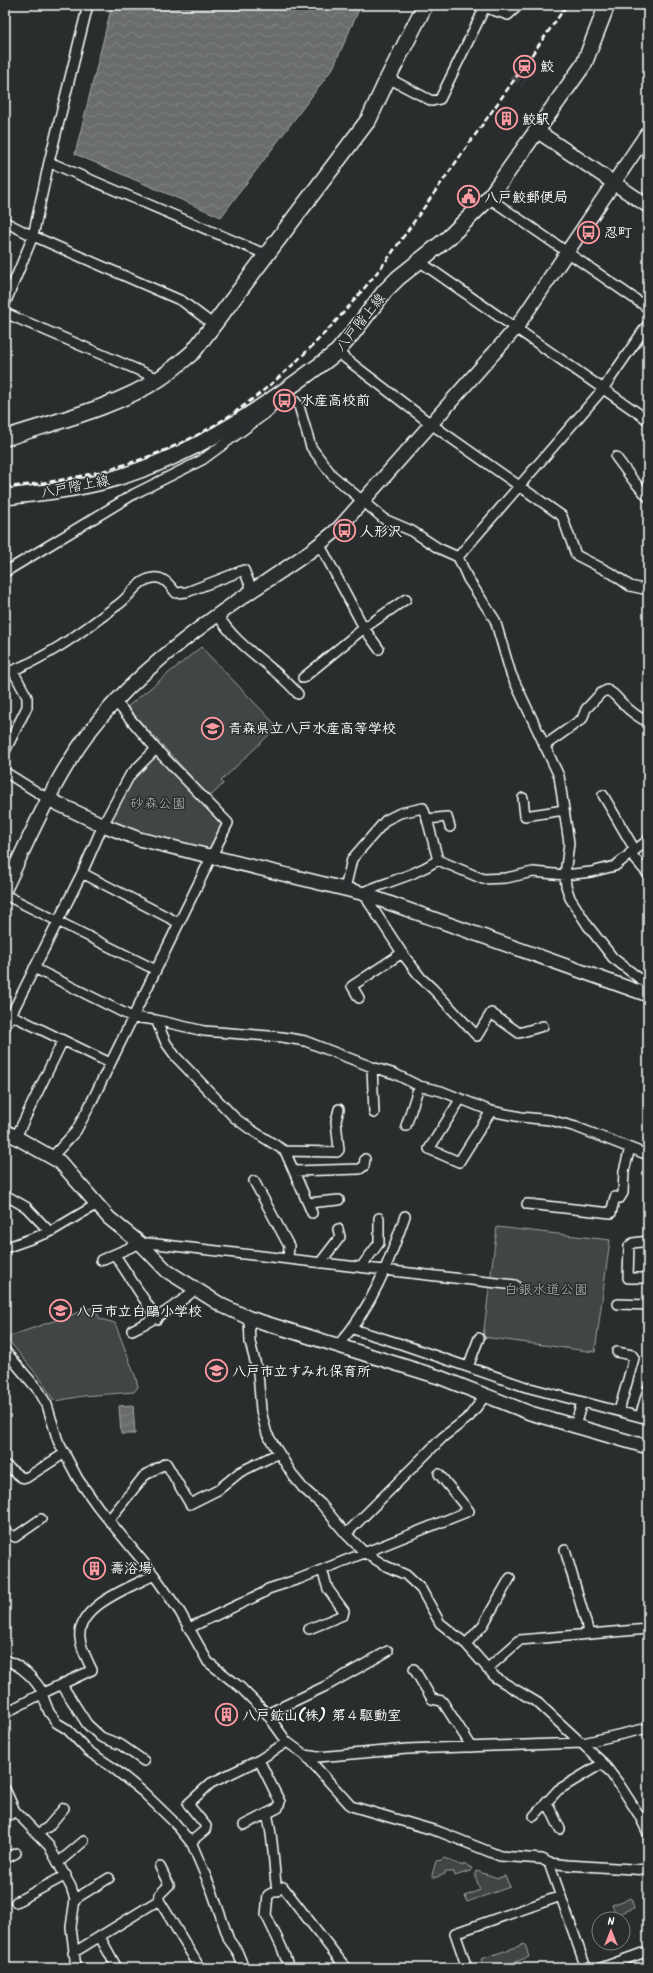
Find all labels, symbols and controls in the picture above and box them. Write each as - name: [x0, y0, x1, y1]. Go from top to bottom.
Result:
- station icon: 鮫: [512, 53, 538, 79]
- place label: 鮫: [540, 56, 554, 78]
- building icon: 鮫駅: [493, 106, 519, 132]
- place label: 鮫駅: [522, 109, 550, 131]
- public building icon: 八戸鮫郵便局: [456, 184, 482, 210]
- place label: 八戸鮫郵便局: [484, 187, 568, 209]
- bus stop icon: 忍町: [575, 219, 601, 245]
- place label: 忍町: [604, 222, 632, 244]
- street label: 八戸階上線: [330, 289, 391, 357]
- bus stop icon: 水産高校前: [272, 387, 298, 413]
- place label: 水産高校前: [300, 390, 370, 412]
- street label: 八戸階上線: [39, 470, 112, 504]
- bus stop icon: 人形沢: [331, 518, 357, 544]
- place label: 人形沢: [360, 521, 402, 543]
- school or university icon: 青森県立八戸水産高等学校: [199, 715, 225, 741]
- place label: 青森県立八戸水産高等学校: [228, 718, 396, 740]
- park label: 砂森公園: [130, 793, 186, 815]
- park label: 白銀水道公園: [504, 1279, 588, 1301]
- school or university icon: 八戸市立白鷗小学校: [47, 1298, 73, 1324]
- place label: 八戸市立白鷗小学校: [76, 1301, 202, 1323]
- school or university icon: 八戸市立すみれ保育所: [203, 1358, 229, 1384]
- place label: 八戸市立すみれ保育所: [232, 1361, 371, 1383]
- building icon: 壽浴場: [81, 1555, 107, 1581]
- place label: 壽浴場: [110, 1558, 152, 1580]
- building icon: 八戸鉱山(株) 第４駆動室: [214, 1702, 240, 1728]
- place label: 八戸鉱山(株) 第４駆動室: [242, 1705, 402, 1727]
- north arrow: [591, 1911, 631, 1951]
- text: N: [608, 1913, 615, 1931]

